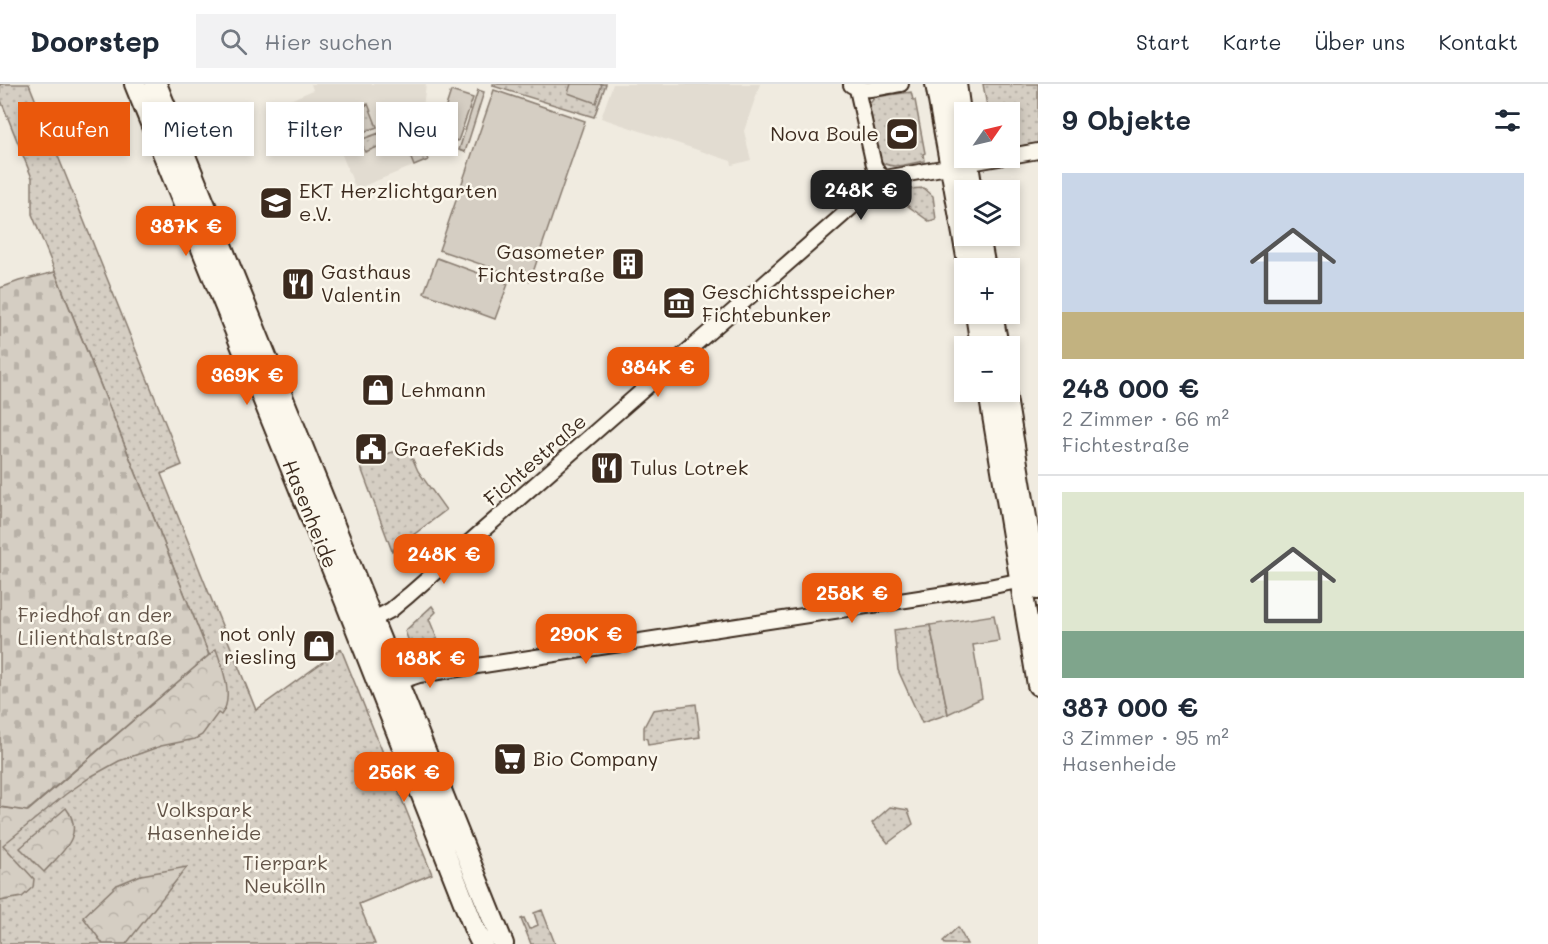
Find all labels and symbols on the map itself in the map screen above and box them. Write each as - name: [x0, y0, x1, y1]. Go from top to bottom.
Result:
- north arrow: [954, 102, 1020, 168]
- sports icon: Nova Boule: [884, 116, 920, 152]
- place label: Nova Boule: [770, 120, 879, 146]
- pin: 248K €: [812, 170, 910, 221]
- place label: EKT Herzlichtgarten e.V.: [299, 177, 497, 226]
- school or university icon: EKT Herzlichtgarten e.V.: [258, 185, 294, 221]
- pin: 387K €: [137, 206, 235, 257]
- place label: Gasometer Fichtestraße: [477, 238, 605, 287]
- building icon: Gasometer Fichtestraße: [610, 246, 646, 282]
- place label: Gasthaus Valentin: [321, 258, 411, 307]
- restaurant icon: Gasthaus Valentin: [280, 266, 316, 302]
- place label: Geschichtsspeicher Fichtebunker: [702, 278, 896, 327]
- museum icon: Geschichtsspeicher Fichtebunker: [661, 285, 697, 321]
- pin: 384K €: [609, 347, 707, 398]
- pin: 369K €: [198, 355, 296, 406]
- shop icon: Lehmann: [360, 372, 396, 408]
- place label: Lehmann: [401, 376, 486, 402]
- street label: Fichtestraße: [478, 408, 591, 511]
- public building icon: GraefeKids: [353, 431, 389, 467]
- place label: GraefeKids: [394, 435, 505, 461]
- restaurant icon: Tulus Lotrek: [589, 450, 625, 486]
- place label: Tulus Lotrek: [630, 454, 748, 480]
- street label: Hasenheide: [277, 456, 344, 572]
- pin: 248K €: [395, 534, 493, 585]
- pin: 258K €: [803, 573, 901, 624]
- park label: Friedhof an der Lilienthalstraße: [18, 601, 172, 650]
- pin: 290K €: [537, 614, 635, 665]
- place label: not only riesling: [219, 620, 296, 669]
- shop icon: not only riesling: [301, 628, 337, 664]
- pin: 188K €: [381, 638, 479, 689]
- supermarket icon: Bio Company: [492, 741, 528, 777]
- place label: Bio Company: [533, 745, 658, 771]
- pin: 256K €: [355, 752, 453, 803]
- park label: Volkspark Hasenheide: [147, 796, 261, 845]
- park label: Tierpark Neukölln: [242, 849, 328, 898]

